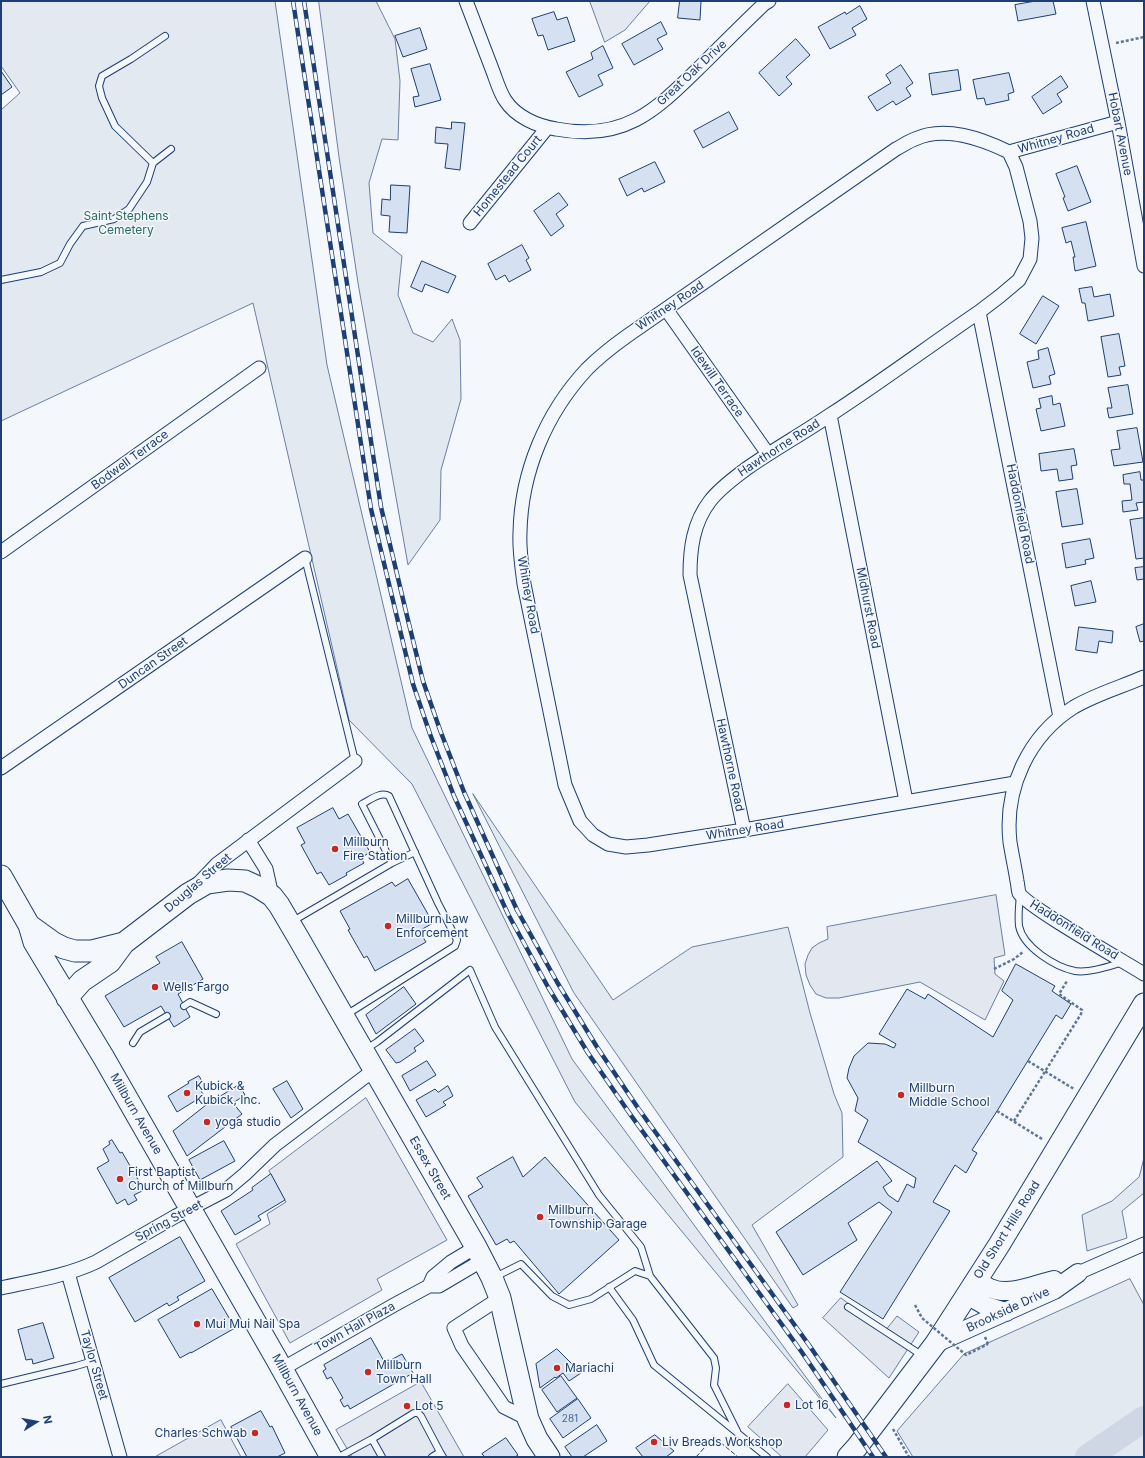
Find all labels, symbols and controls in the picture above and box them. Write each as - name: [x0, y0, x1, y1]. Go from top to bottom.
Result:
- street label: Great Oak Drive: [654, 37, 730, 109]
- street label: Hobart Avenue: [1105, 91, 1135, 177]
- street label: Whitney Road: [1016, 121, 1096, 157]
- street label: Homestead Court: [471, 133, 545, 219]
- park label: Saint Stephens Cemetery: [83, 209, 169, 237]
- street label: Whitney Road: [633, 278, 707, 334]
- street label: Idewill Terrace: [687, 344, 747, 420]
- street label: Hawthorne Road: [735, 416, 823, 480]
- street label: Bodwell Terrace: [89, 427, 171, 493]
- street label: Haddonfield Road: [1003, 463, 1037, 565]
- street label: Whitney Road: [514, 555, 542, 635]
- street label: Midhurst Road: [853, 566, 883, 650]
- street label: Duncan Street: [116, 634, 190, 692]
- street label: Hawthorne Road: [713, 717, 747, 813]
- street label: Whitney Road: [705, 817, 785, 843]
- place label: Millburn Fire Station: [343, 835, 407, 863]
- marker: Millburn Fire Station: [330, 844, 340, 854]
- street label: Douglas Street: [162, 850, 234, 916]
- street label: Haddonfield Road: [1027, 897, 1121, 963]
- place label: Millburn Law Enforcement: [396, 912, 469, 940]
- marker: Millburn Law Enforcement: [383, 921, 393, 931]
- place label: Wells Fargo: [163, 980, 229, 994]
- marker: Wells Fargo: [150, 982, 160, 992]
- street label: Millburn Avenue: [107, 1071, 165, 1157]
- place label: Kubick & Kubick, Inc.: [195, 1079, 261, 1107]
- place label: Millburn Middle School: [909, 1081, 990, 1109]
- marker: Kubick & Kubick, Inc.: [182, 1088, 192, 1098]
- marker: Millburn Middle School: [896, 1090, 906, 1100]
- place label: yoga studio: [215, 1115, 281, 1129]
- marker: yoga studio: [202, 1117, 212, 1127]
- street label: Essex Street: [406, 1134, 454, 1202]
- place label: First Baptist Church of Millburn: [128, 1165, 233, 1193]
- marker: First Baptist Church of Millburn: [115, 1174, 125, 1184]
- street label: Old Short Hills Road: [971, 1178, 1043, 1282]
- street label: Spring Street: [133, 1197, 205, 1245]
- place label: Millburn Township Garage: [548, 1203, 647, 1231]
- marker: Millburn Township Garage: [535, 1212, 545, 1222]
- street label: Brookside Drive: [964, 1284, 1052, 1336]
- street label: Town Hall Plaza: [312, 1299, 398, 1355]
- place label: Mui Mui Nail Spa: [205, 1317, 300, 1331]
- marker: Mui Mui Nail Spa: [192, 1319, 202, 1329]
- street label: Taylor Street: [77, 1328, 111, 1402]
- street label: Millburn Avenue: [269, 1352, 325, 1438]
- place label: Millburn Town Hall: [376, 1358, 432, 1386]
- place label: Mariachi: [565, 1361, 614, 1375]
- marker: Mariachi: [552, 1363, 562, 1373]
- marker: Millburn Town Hall: [363, 1367, 373, 1377]
- place label: Lot 16: [795, 1398, 829, 1412]
- place label: Lot 5: [415, 1399, 444, 1413]
- marker: Lot 16: [782, 1400, 792, 1410]
- marker: Lot 5: [402, 1401, 412, 1411]
- north arrow: [16, 1402, 56, 1442]
- house number: 281: [562, 1413, 578, 1425]
- text: N: [40, 1414, 55, 1425]
- place label: Charles Schwab: [155, 1426, 247, 1440]
- marker: Charles Schwab: [250, 1428, 260, 1438]
- place label: Liv Breads Workshop: [662, 1435, 783, 1449]
- marker: Liv Breads Workshop: [649, 1437, 659, 1447]

